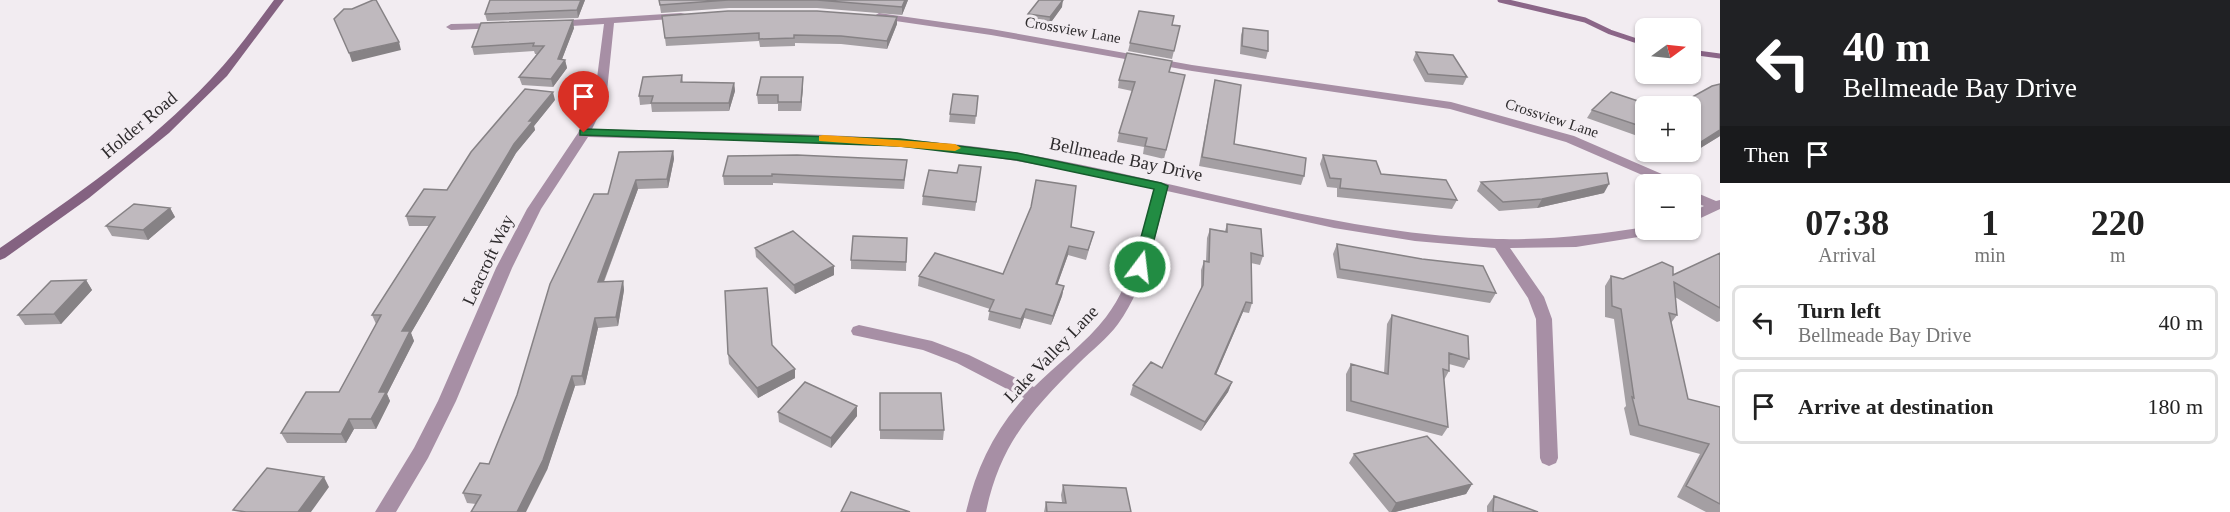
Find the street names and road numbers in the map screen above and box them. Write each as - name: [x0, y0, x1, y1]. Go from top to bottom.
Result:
- street label: Crossview Lane: [1024, 14, 1123, 46]
- street label: Holder Road: [97, 88, 181, 162]
- street label: Crossview Lane: [1503, 95, 1601, 141]
- street label: Bellmeade Bay Drive: [1048, 133, 1204, 185]
- street label: Leacroft Way: [458, 212, 518, 308]
- street label: Lake Valley Lane: [1000, 302, 1102, 406]

